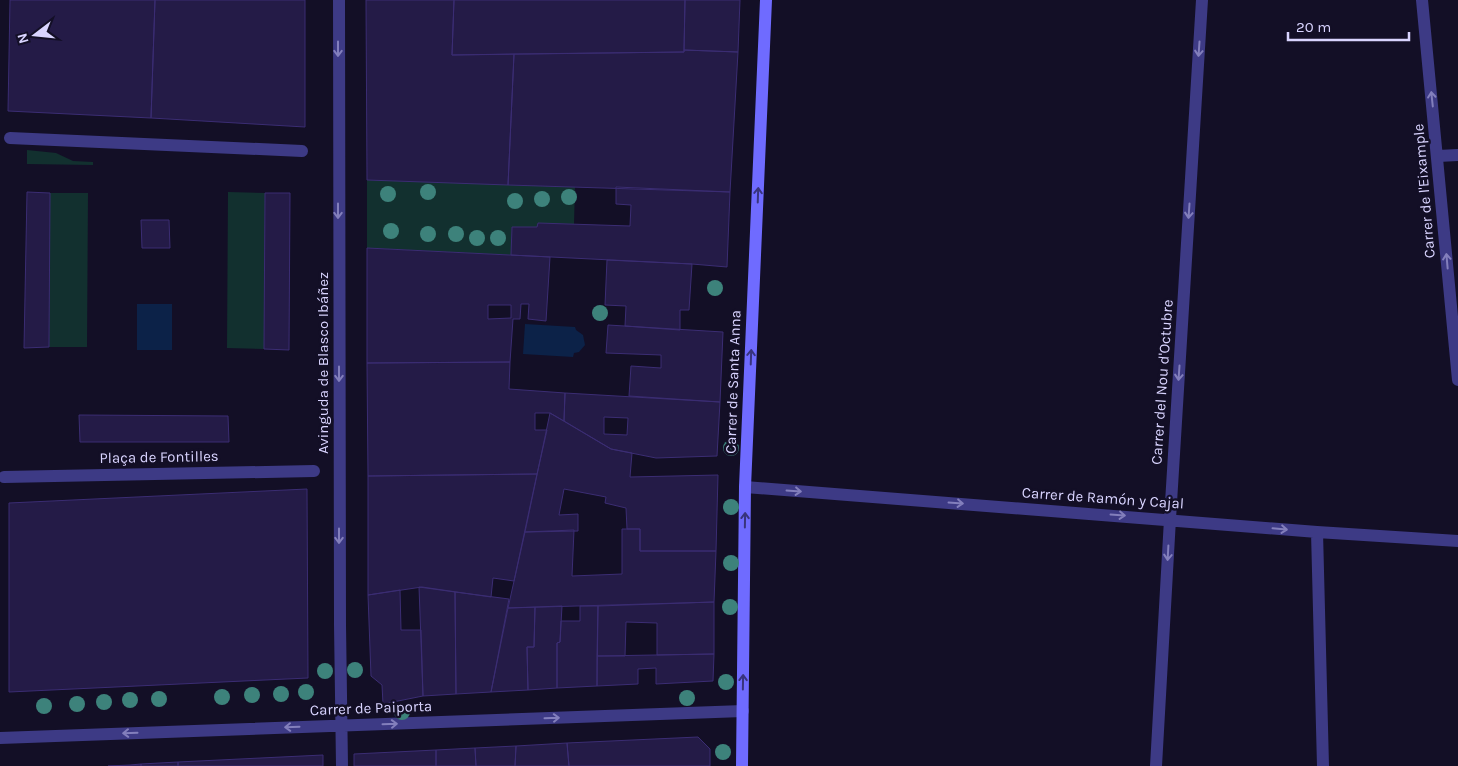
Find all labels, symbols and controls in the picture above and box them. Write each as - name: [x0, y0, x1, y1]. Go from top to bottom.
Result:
- north arrow: [10, 10, 60, 60]
- scale bar: [1288, 10, 1409, 42]
- text: 20 m: [1296, 18, 1331, 36]
- text: N: [13, 31, 33, 46]
- one-way arrow: [333, 40, 343, 56]
- one-way arrow: [1194, 40, 1203, 56]
- one-way arrow: [1427, 92, 1437, 108]
- street label: Carrer de l'Eixample: [1409, 123, 1439, 259]
- one-way arrow: [753, 187, 762, 203]
- one-way arrow: [333, 202, 343, 219]
- one-way arrow: [1184, 203, 1193, 219]
- one-way arrow: [1442, 254, 1452, 270]
- street label: Avinguda de Blasco Ibáñez: [314, 272, 332, 454]
- street label: Carrer del Nou d'Octubre: [1147, 299, 1177, 465]
- street label: Carrer de Santa Anna: [721, 310, 745, 454]
- one-way arrow: [746, 350, 755, 366]
- one-way arrow: [334, 365, 344, 381]
- one-way arrow: [1174, 365, 1183, 381]
- street label: Plaça de Fontilles: [99, 447, 219, 467]
- street label: Carrer de Ramón y Cajal: [1021, 483, 1185, 513]
- one-way arrow: [786, 486, 802, 495]
- one-way arrow: [948, 498, 964, 508]
- one-way arrow: [1110, 511, 1126, 520]
- one-way arrow: [740, 512, 750, 528]
- one-way arrow: [1272, 524, 1288, 534]
- one-way arrow: [334, 528, 344, 544]
- one-way arrow: [1163, 544, 1172, 560]
- one-way arrow: [738, 675, 748, 691]
- street label: Carrer de Paiporta: [309, 697, 433, 719]
- one-way arrow: [544, 713, 560, 723]
- one-way arrow: [381, 719, 397, 728]
- one-way arrow: [284, 722, 300, 732]
- one-way arrow: [122, 728, 138, 737]

